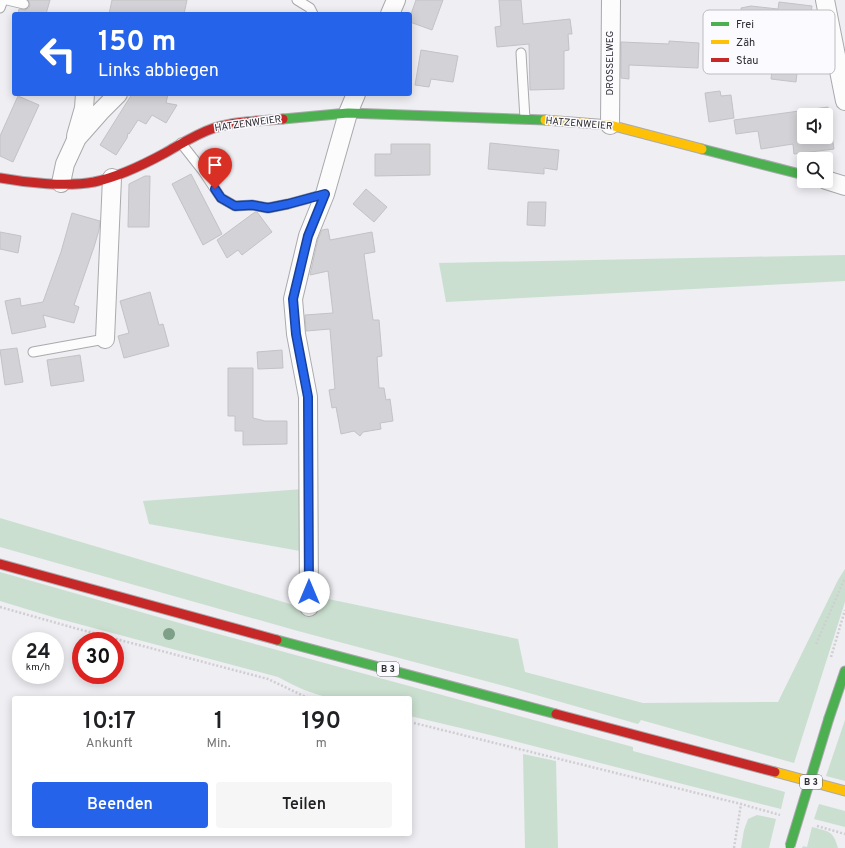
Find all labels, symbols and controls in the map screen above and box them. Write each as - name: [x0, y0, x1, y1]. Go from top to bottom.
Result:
- legend: [703, 10, 835, 74]
- text: Frei: [736, 18, 754, 32]
- text: 150 m: [98, 25, 176, 61]
- icon: left: [32, 28, 84, 80]
- street label: DROSSELWEG: [604, 30, 617, 95]
- text: Zäh: [736, 36, 755, 50]
- text: Stau: [736, 54, 759, 68]
- text: Links abbiegen: [98, 60, 219, 83]
- map controls: [797, 108, 833, 188]
- button: sound: [797, 108, 833, 144]
- street label: HATZENWEIER: [214, 113, 282, 135]
- street label: HATZENWEIER: [545, 115, 613, 133]
- pin: [198, 148, 232, 189]
- button: search: [797, 152, 833, 188]
- icon: arrive: [204, 154, 226, 176]
- position arrow: [288, 571, 330, 613]
- speed limit sign: 30: [72, 632, 124, 684]
- text: 24: [25, 640, 51, 666]
- text: km/h: [26, 661, 50, 674]
- road number: B 3: [377, 662, 399, 676]
- text: 10:17: [83, 707, 136, 737]
- text: 1: [214, 707, 223, 737]
- text: 190: [301, 707, 341, 737]
- text: Ankunft: [86, 736, 133, 752]
- text: Min.: [207, 736, 231, 752]
- text: m: [316, 736, 327, 752]
- road number: B 3: [800, 775, 822, 789]
- button: Beenden: [32, 782, 208, 828]
- button: Teilen: [216, 782, 392, 828]

